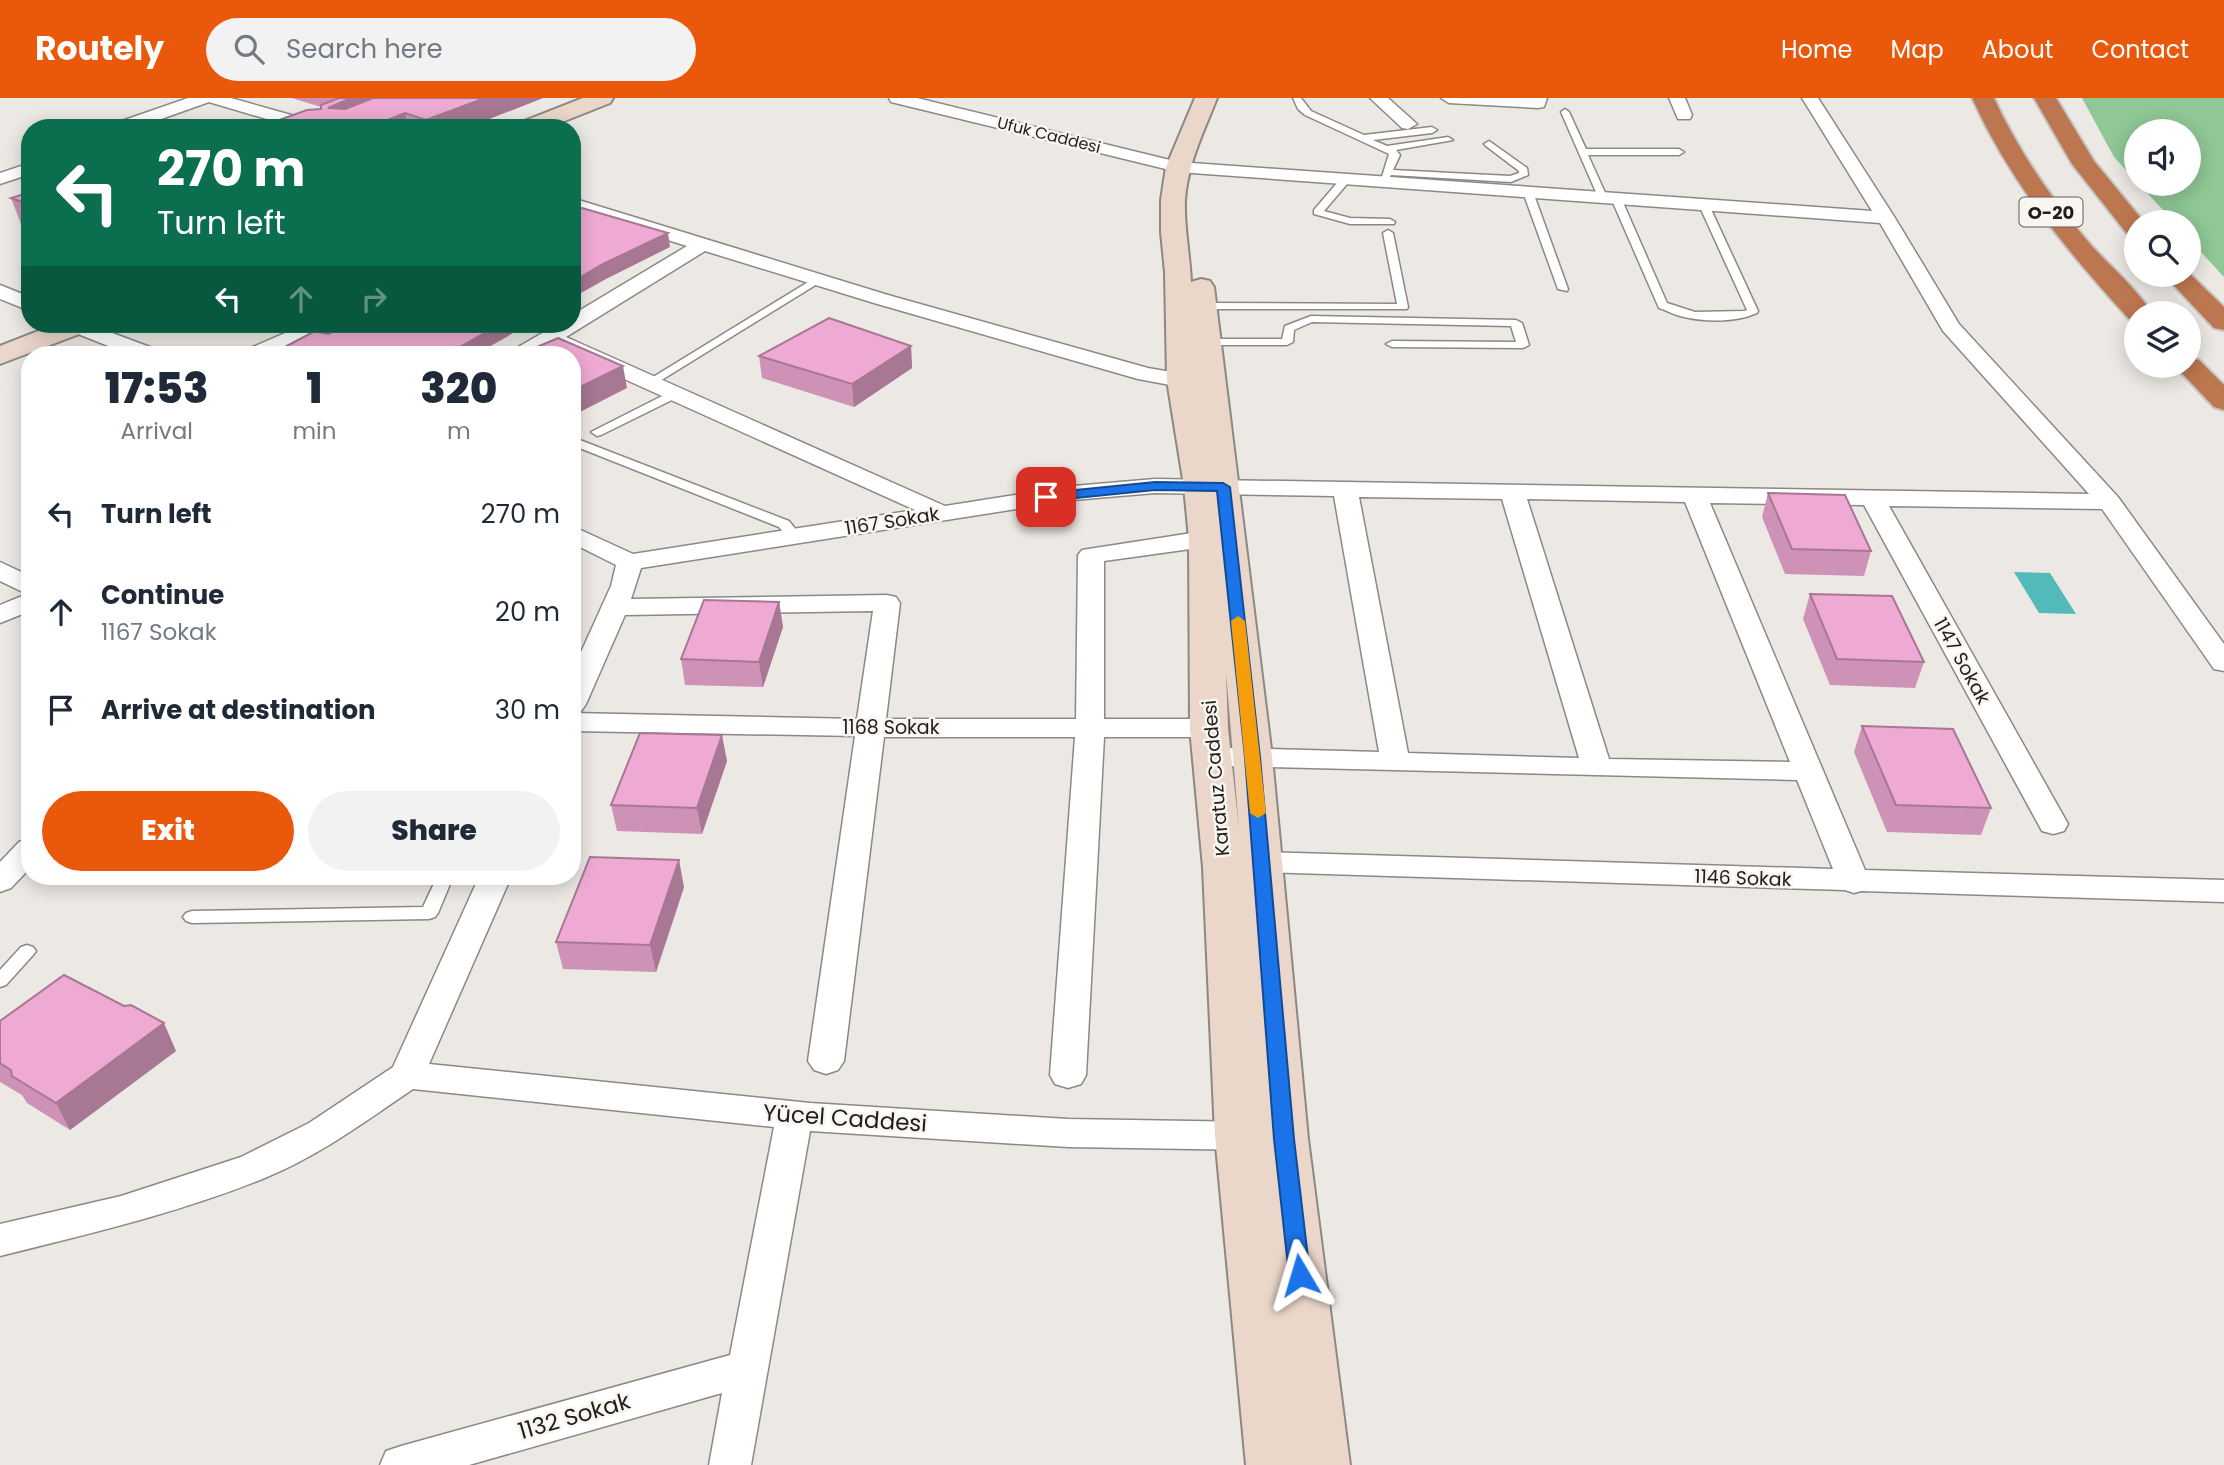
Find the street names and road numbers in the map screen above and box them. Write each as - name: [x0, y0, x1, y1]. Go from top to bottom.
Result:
- street label: Ufuk Caddesi: [995, 111, 1103, 159]
- road number: O-20: [2020, 198, 2082, 226]
- street label: 1167 Sokak: [843, 500, 941, 542]
- street label: 1147 Sokak: [1927, 613, 1997, 709]
- street label: Karatuz Caddesi: [1196, 699, 1236, 857]
- street label: 1168 Sokak: [842, 714, 940, 741]
- street label: 1146 Sokak: [1694, 863, 1792, 893]
- street label: Yücel Caddesi: [762, 1096, 928, 1140]
- street label: 1132 Sokak: [514, 1385, 634, 1447]

